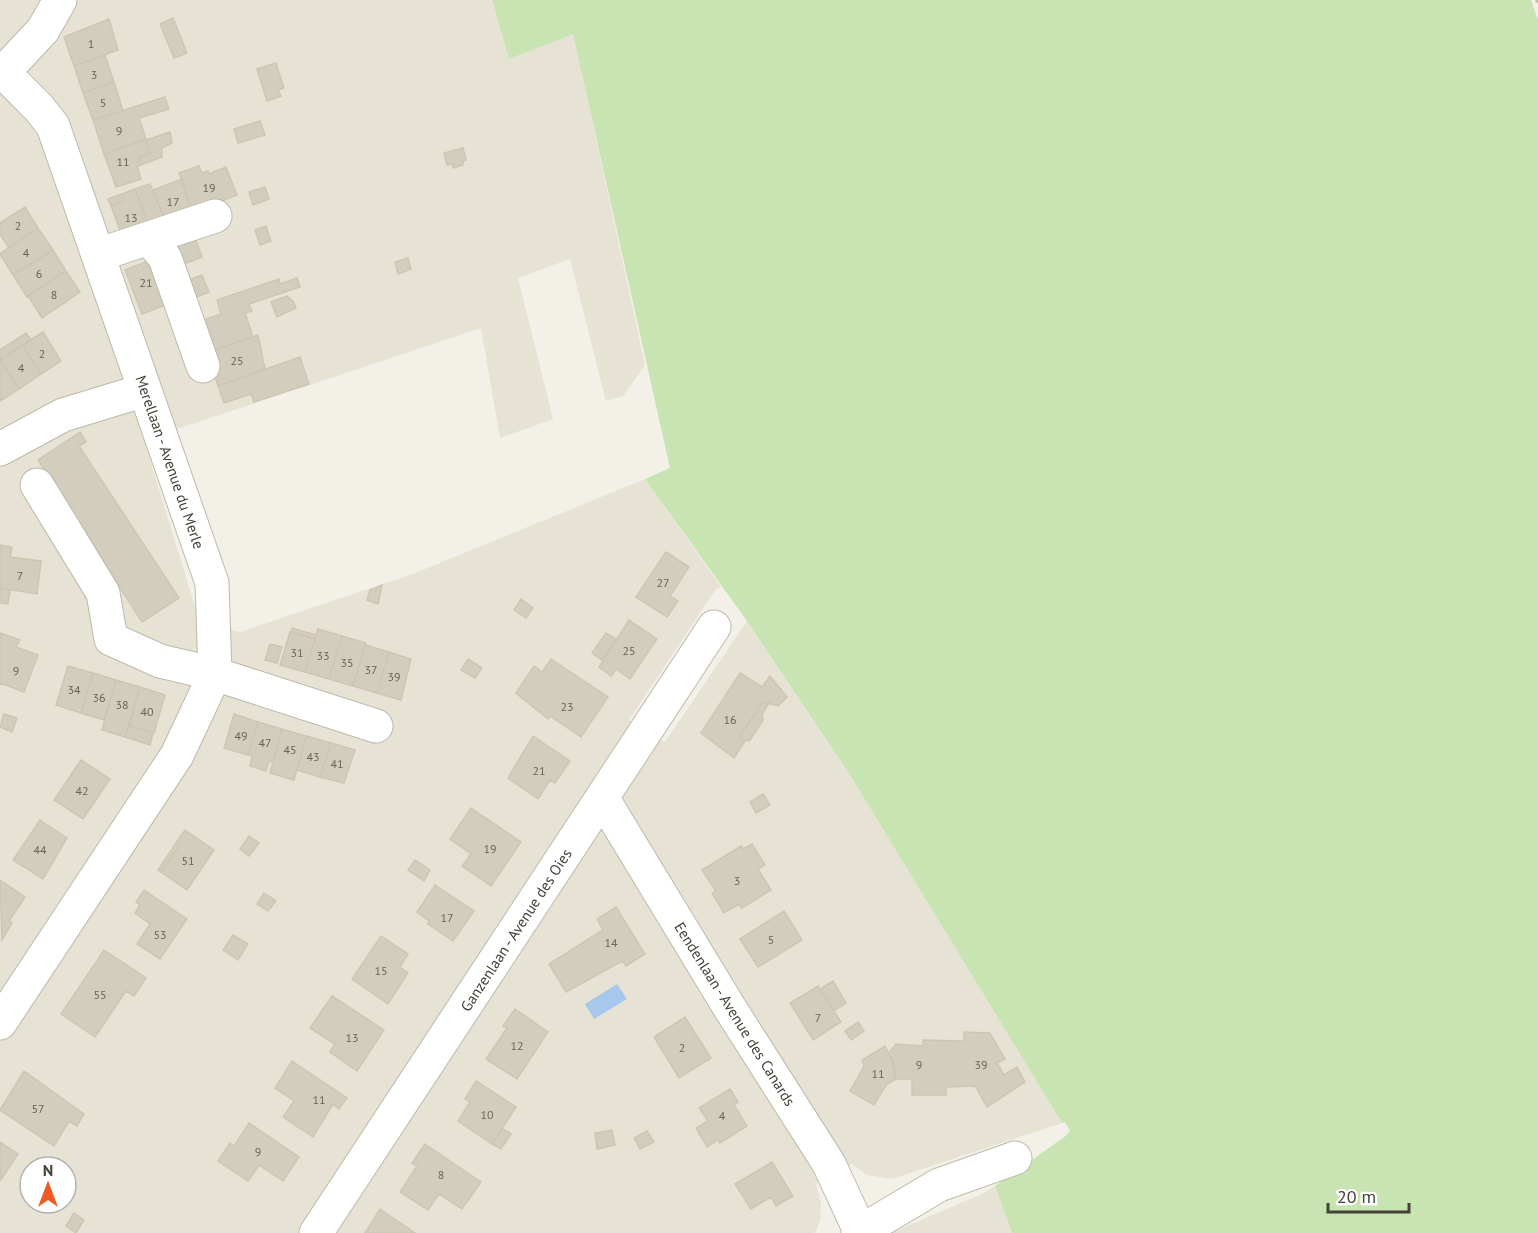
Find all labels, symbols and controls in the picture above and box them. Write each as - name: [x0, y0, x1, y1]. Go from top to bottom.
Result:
- house number: 1: [88, 36, 94, 51]
- house number: 3: [91, 67, 97, 82]
- house number: 5: [100, 95, 106, 110]
- house number: 9: [116, 123, 122, 138]
- house number: 11: [116, 154, 130, 169]
- house number: 19: [202, 180, 216, 195]
- house number: 17: [166, 194, 180, 209]
- house number: 13: [124, 210, 138, 225]
- house number: 2: [15, 218, 21, 233]
- house number: 4: [23, 245, 30, 260]
- house number: 6: [36, 266, 42, 281]
- house number: 21: [139, 275, 153, 290]
- house number: 8: [51, 287, 57, 302]
- house number: 2: [39, 346, 45, 361]
- house number: 25: [230, 353, 244, 368]
- house number: 4: [18, 360, 25, 375]
- street label: Merellaan - Avenue du Merle: [131, 373, 209, 551]
- house number: 7: [17, 568, 23, 583]
- house number: 27: [656, 575, 670, 590]
- house number: 25: [622, 643, 636, 658]
- house number: 31: [290, 645, 304, 660]
- house number: 33: [316, 648, 330, 663]
- house number: 35: [340, 655, 354, 670]
- house number: 37: [364, 662, 378, 677]
- house number: 9: [13, 663, 19, 678]
- house number: 39: [387, 669, 401, 684]
- house number: 34: [67, 682, 81, 697]
- house number: 36: [92, 690, 106, 705]
- house number: 38: [115, 697, 129, 712]
- house number: 23: [560, 699, 574, 714]
- house number: 40: [140, 704, 154, 719]
- house number: 16: [723, 712, 737, 727]
- house number: 49: [234, 728, 248, 743]
- house number: 47: [258, 735, 272, 750]
- house number: 45: [283, 742, 297, 757]
- house number: 43: [306, 749, 320, 764]
- house number: 41: [330, 756, 344, 771]
- house number: 21: [532, 763, 546, 778]
- house number: 42: [75, 783, 89, 798]
- house number: 19: [483, 841, 497, 856]
- house number: 44: [33, 842, 47, 857]
- street label: Ganzenlaan - Avenue des Oies: [456, 845, 576, 1015]
- house number: 51: [181, 853, 195, 868]
- house number: 3: [734, 873, 740, 888]
- house number: 17: [440, 910, 454, 925]
- street label: Eendenlaan - Avenue des Canards: [670, 918, 800, 1110]
- house number: 53: [153, 927, 167, 942]
- house number: 5: [768, 932, 774, 947]
- house number: 14: [604, 935, 618, 950]
- house number: 15: [374, 963, 388, 978]
- house number: 55: [93, 987, 107, 1002]
- house number: 7: [815, 1010, 821, 1025]
- house number: 13: [345, 1030, 359, 1045]
- house number: 12: [510, 1038, 524, 1053]
- house number: 2: [679, 1040, 685, 1055]
- house number: 9: [916, 1057, 922, 1072]
- house number: 39: [974, 1057, 988, 1072]
- house number: 11: [871, 1066, 885, 1081]
- house number: 11: [312, 1092, 326, 1107]
- house number: 57: [31, 1101, 45, 1116]
- house number: 10: [480, 1107, 494, 1122]
- house number: 4: [719, 1108, 726, 1123]
- house number: 9: [255, 1144, 261, 1159]
- north arrow: [18, 1155, 78, 1215]
- text: N: [43, 1160, 53, 1180]
- house number: 8: [438, 1167, 444, 1182]
- scale bar: [1328, 1176, 1409, 1214]
- text: 20 m: [1337, 1185, 1376, 1208]

